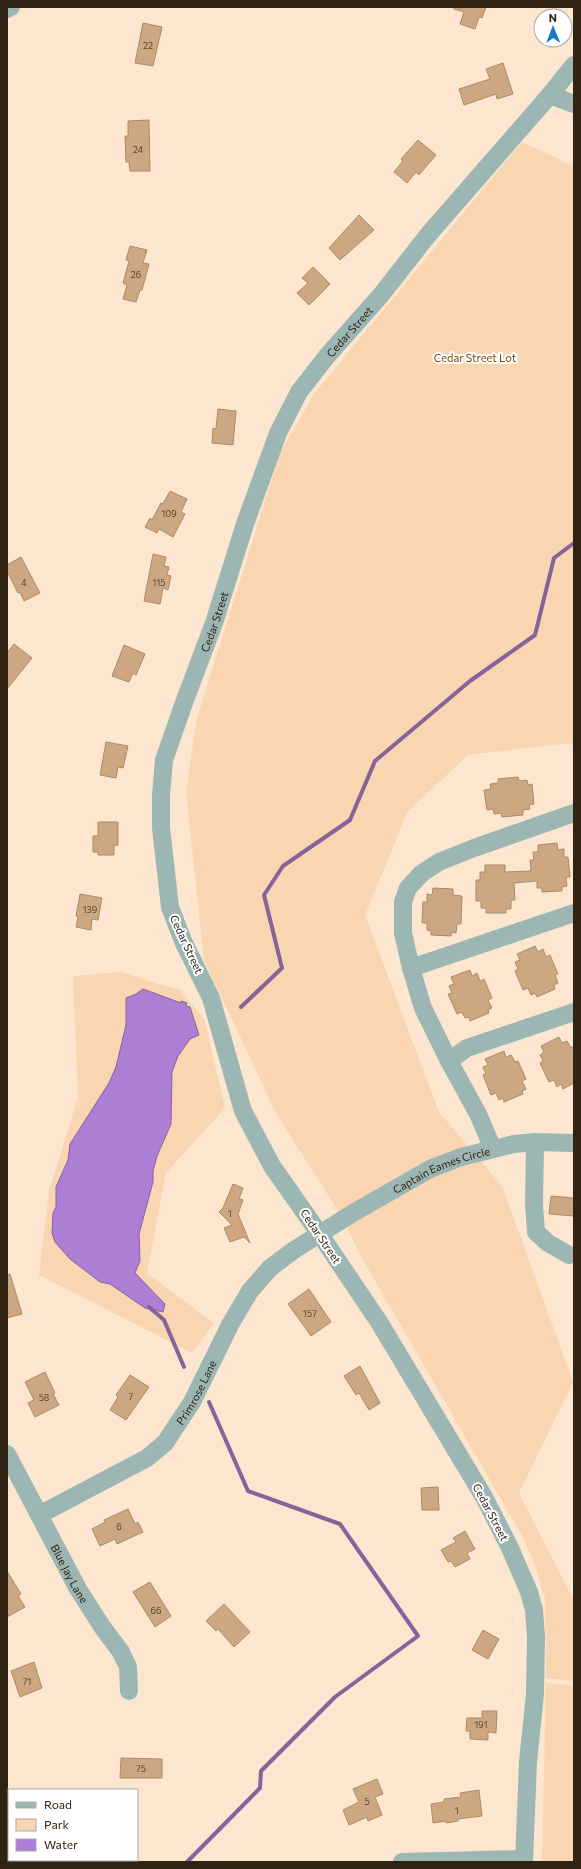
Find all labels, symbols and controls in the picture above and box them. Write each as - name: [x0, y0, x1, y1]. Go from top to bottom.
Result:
- north arrow: [533, 8, 573, 48]
- text: N: [549, 11, 557, 24]
- house number: 22: [143, 40, 153, 51]
- house number: 24: [133, 144, 144, 155]
- house number: 26: [131, 269, 141, 280]
- street label: Cedar Street: [323, 303, 375, 359]
- park label: Cedar Street Lot: [434, 351, 517, 364]
- house number: 109: [161, 508, 177, 519]
- house number: 4: [21, 577, 27, 588]
- house number: 115: [153, 577, 165, 588]
- street label: Cedar Street: [197, 589, 230, 654]
- house number: 139: [83, 904, 97, 915]
- street label: Cedar Street: [168, 913, 206, 976]
- street label: Captain Eames Circle: [390, 1144, 491, 1196]
- street label: Cedar Street: [298, 1206, 344, 1266]
- house number: 1: [228, 1208, 232, 1219]
- house number: 157: [303, 1308, 317, 1319]
- street label: Primrose Lane: [173, 1358, 218, 1427]
- house number: 7: [129, 1391, 134, 1402]
- house number: 58: [39, 1392, 49, 1403]
- street label: Cedar Street: [470, 1481, 512, 1543]
- house number: 6: [116, 1521, 122, 1532]
- street label: Blue Jay Lane: [49, 1542, 92, 1605]
- house number: 66: [151, 1605, 161, 1616]
- house number: 71: [23, 1676, 31, 1687]
- house number: 191: [474, 1719, 488, 1730]
- house number: 75: [136, 1763, 146, 1774]
- legend: [8, 1789, 138, 1861]
- house number: 5: [364, 1796, 370, 1807]
- text: Road: [44, 1797, 72, 1811]
- house number: 1: [455, 1805, 459, 1816]
- text: Park: [44, 1817, 70, 1831]
- text: Water: [44, 1837, 78, 1851]

